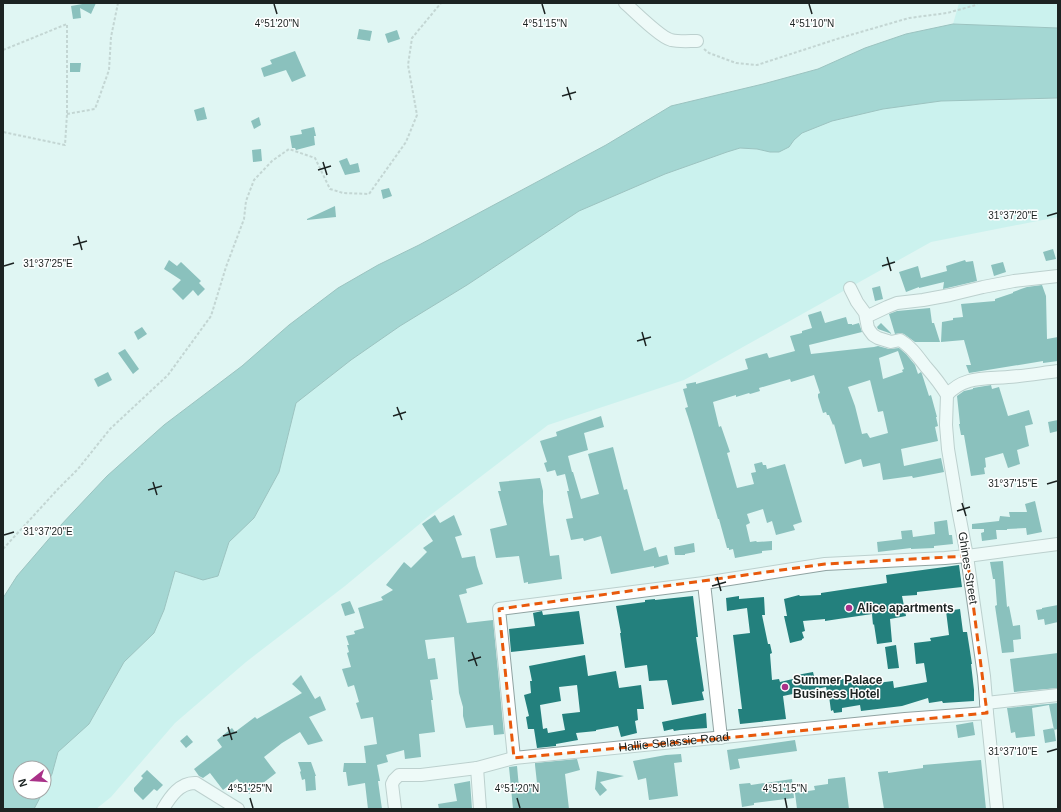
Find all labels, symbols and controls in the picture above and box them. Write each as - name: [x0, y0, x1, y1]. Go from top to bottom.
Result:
- text: 4°51'20"N: [255, 18, 299, 29]
- text: 4°51'15"N: [523, 18, 567, 29]
- text: 4°51'10"N: [790, 18, 834, 29]
- text: 31°37'20"E: [988, 210, 1038, 221]
- text: 31°37'25"E: [23, 258, 73, 269]
- text: 31°37'15"E: [988, 478, 1038, 489]
- text: 31°37'20"E: [23, 526, 73, 537]
- street label: Ghines Street: [955, 531, 981, 606]
- place label: Alice apartments: [857, 601, 954, 615]
- marker: Alice apartments: [844, 603, 854, 613]
- place label: Summer Palace Business Hotel: [793, 673, 883, 701]
- marker: Summer Palace Business Hotel: [780, 682, 790, 692]
- street label: Hallie Selassie Road: [618, 730, 730, 755]
- text: 31°37'10"E: [988, 746, 1038, 757]
- north arrow: [12, 760, 52, 800]
- text: N: [16, 777, 29, 788]
- text: 4°51'25"N: [228, 783, 272, 794]
- text: 4°51'20"N: [495, 783, 539, 794]
- text: 4°51'15"N: [763, 783, 807, 794]

